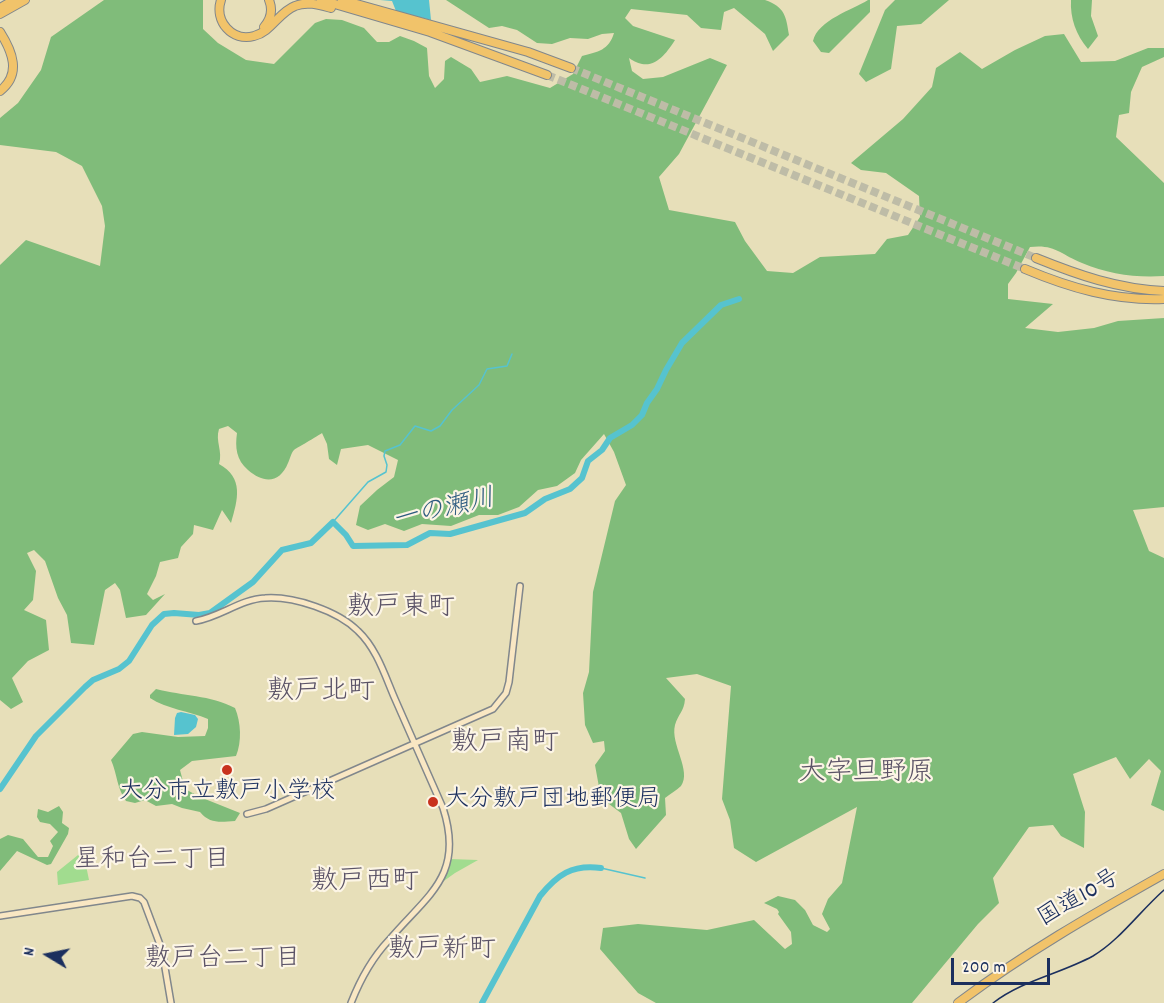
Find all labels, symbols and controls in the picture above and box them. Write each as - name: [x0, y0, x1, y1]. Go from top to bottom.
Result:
- water label: 一の瀬川: [390, 485, 498, 539]
- district label: 敷戸東町: [347, 594, 455, 626]
- district label: 敷戸北町: [267, 678, 375, 710]
- district label: 敷戸南町: [451, 729, 559, 761]
- district label: 大字旦野原: [799, 759, 933, 791]
- marker: 大分市立敷戸小学校: [220, 763, 234, 777]
- place label: 大分市立敷戸小学校: [119, 780, 335, 808]
- place label: 大分敷戸団地郵便局: [445, 788, 661, 816]
- marker: 大分敷戸団地郵便局: [426, 795, 440, 809]
- district label: 星和台二丁目: [74, 846, 230, 878]
- street label: 国道10号: [1034, 865, 1126, 935]
- district label: 敷戸西町: [311, 868, 419, 900]
- north arrow: [18, 925, 78, 985]
- district label: 敷戸新町: [388, 936, 496, 968]
- district label: 敷戸台二丁目: [145, 945, 301, 977]
- text: N: [18, 946, 42, 958]
- scale bar: [954, 946, 1053, 984]
- text: 200 m: [962, 956, 1006, 981]

